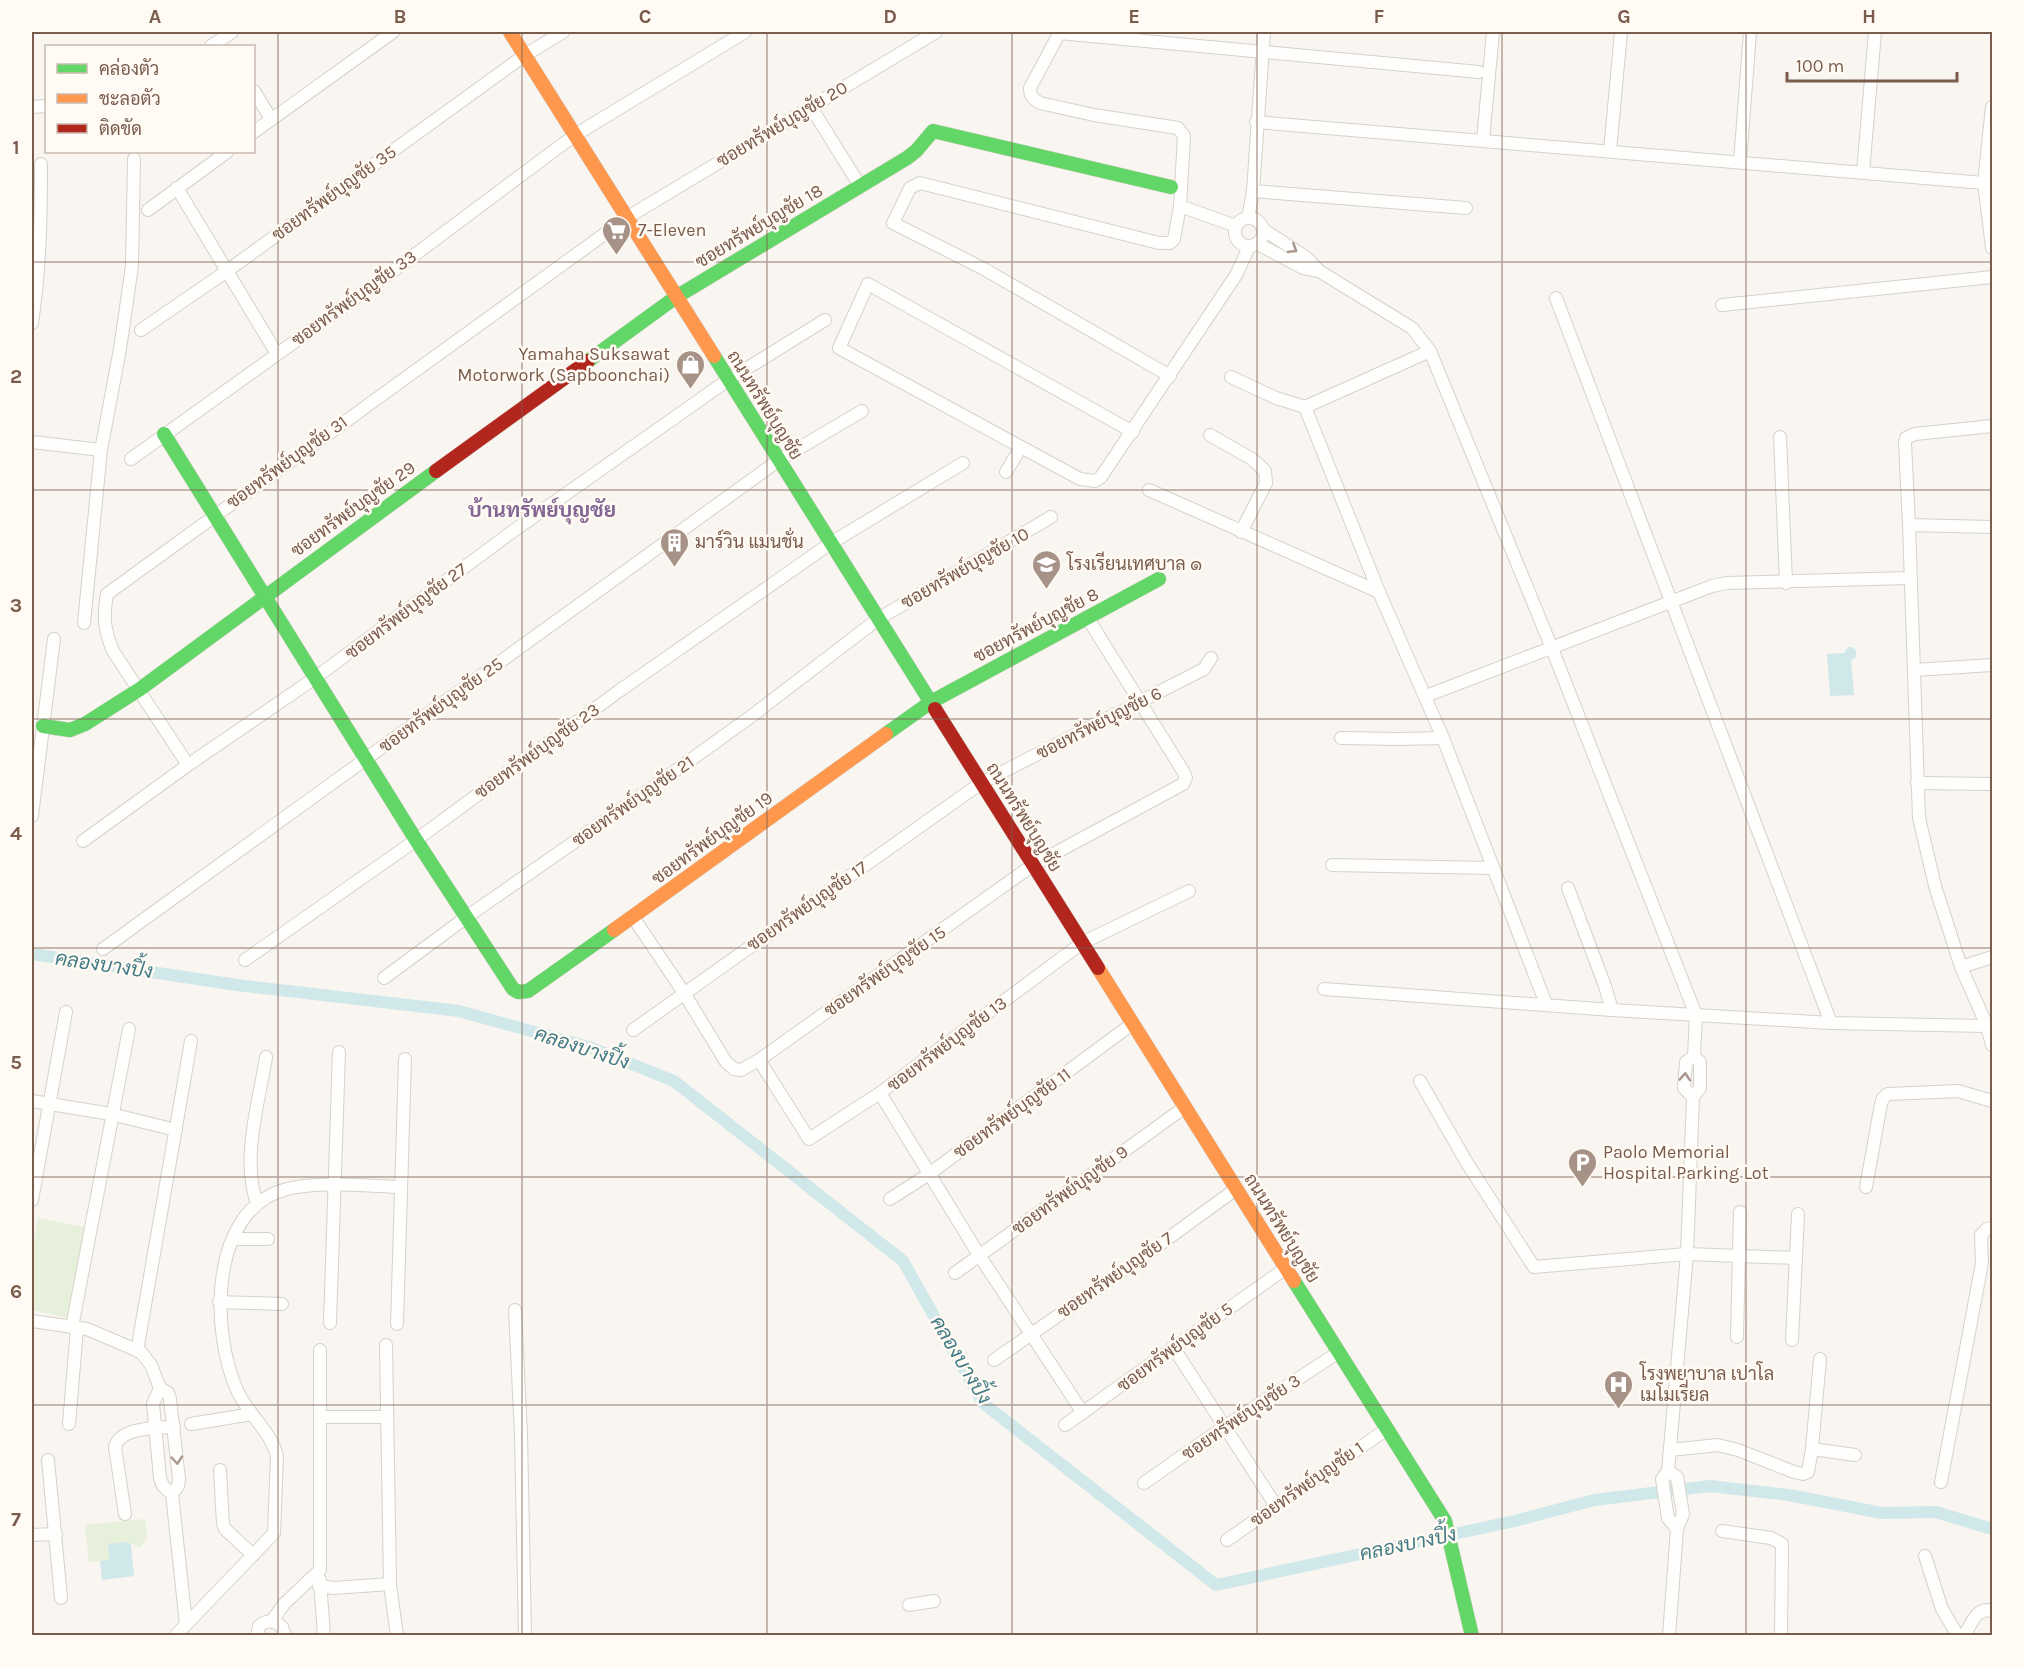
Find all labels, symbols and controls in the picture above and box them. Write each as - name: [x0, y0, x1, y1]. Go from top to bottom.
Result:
- text: A: [149, 5, 162, 28]
- text: B: [394, 5, 406, 28]
- text: C: [639, 5, 651, 28]
- text: D: [883, 5, 897, 28]
- text: E: [1128, 5, 1140, 28]
- text: F: [1374, 5, 1385, 28]
- text: G: [1617, 5, 1631, 28]
- text: H: [1862, 5, 1876, 28]
- legend: [45, 45, 255, 153]
- scale bar: [1787, 45, 1956, 83]
- text: 100 m: [1796, 55, 1844, 77]
- text: คล่องตัว: [99, 57, 159, 80]
- street label: ซอยทรัพย์บุญชัย 20: [711, 75, 852, 173]
- text: ชะลอตัว: [99, 88, 161, 110]
- text: ติดขัด: [99, 118, 142, 140]
- text: 1: [12, 136, 20, 159]
- street label: ซอยทรัพย์บุญชัย 35: [266, 139, 401, 246]
- street label: ซอยทรัพย์บุญชัย 18: [690, 178, 827, 274]
- supermarket icon: 7-Eleven: [601, 214, 633, 256]
- place label: 7-Eleven: [638, 219, 706, 241]
- one-way arrow: [1287, 241, 1297, 253]
- street label: ซอยทรัพย์บุญชัย 33: [286, 244, 421, 352]
- place label: Yamaha Suksawat Motorwork (Sapboonchai): [457, 343, 670, 386]
- street label: ถนนทรัพย์บุญชัย: [722, 345, 809, 464]
- shop icon: Yamaha Suksawat Motorwork (Sapboonchai): [675, 348, 707, 390]
- text: 2: [10, 365, 22, 388]
- street label: ซอยทรัพย์บุญชัย 31: [221, 409, 352, 514]
- street label: ซอยทรัพย์บุญชัย 29: [285, 455, 420, 562]
- district label: บ้านทรัพย์บุญชัย: [468, 497, 616, 525]
- street label: ซอยทรัพย์บุญชัย 10: [896, 521, 1034, 614]
- building icon: มาร์วิน แมนชั่น: [658, 526, 690, 568]
- place label: มาร์วิน แมนชั่น: [695, 527, 804, 553]
- school or university icon: โรงเรียนเทศบาล ๑: [1030, 548, 1062, 590]
- place label: โรงเรียนเทศบาล ๑: [1066, 551, 1202, 575]
- street label: ซอยทรัพย์บุญชัย 27: [340, 556, 472, 665]
- street label: ซอยทรัพย์บุญชัย 8: [969, 581, 1103, 668]
- text: 3: [10, 594, 22, 617]
- street label: ซอยทรัพย์บุญชัย 25: [373, 651, 508, 758]
- street label: ซอยทรัพย์บุญชัย 6: [1032, 680, 1166, 765]
- street label: ซอยทรัพย์บุญชัย 23: [469, 697, 604, 804]
- street label: ซอยทรัพย์บุญชัย 21: [567, 749, 699, 852]
- street label: ถนนทรัพย์บุญชัย: [981, 757, 1068, 876]
- street label: ซอยทรัพย์บุญชัย 19: [646, 785, 777, 890]
- text: 4: [10, 822, 22, 845]
- street label: ซอยทรัพย์บุญชัย 17: [741, 854, 873, 957]
- street label: ซอยทรัพย์บุญชัย 15: [819, 919, 951, 1022]
- water label: คลองบางปิ้ง: [54, 941, 155, 983]
- street label: ซอยทรัพย์บุญชัย 13: [882, 990, 1012, 1097]
- water label: คลองบางปิ้ง: [532, 1016, 634, 1074]
- text: 5: [10, 1051, 22, 1074]
- street label: ซอยทรัพย์บุญชัย 11: [948, 1061, 1076, 1164]
- one-way arrow: [1678, 1072, 1691, 1081]
- street label: ซอยทรัพย์บุญชัย 9: [1006, 1139, 1133, 1240]
- place label: Paolo Memorial Hospital Parking Lot: [1603, 1141, 1769, 1184]
- parking icon: Paolo Memorial Hospital Parking Lot: [1566, 1146, 1598, 1188]
- street label: ถนนทรัพย์บุญชัย: [1239, 1168, 1326, 1287]
- street label: ซอยทรัพย์บุญชัย 7: [1052, 1225, 1178, 1324]
- text: 6: [10, 1280, 22, 1303]
- street label: ซอยทรัพย์บุญชัย 5: [1112, 1296, 1238, 1397]
- water label: คลองบางปิ้ง: [926, 1309, 1001, 1408]
- place label: โรงพยาบาล เปาโล เมโมเรี่ยล: [1639, 1361, 1774, 1406]
- street label: ซอยทรัพย์บุญชัย 3: [1176, 1368, 1305, 1466]
- hospital icon: โรงพยาบาล เปาโล เมโมเรี่ยล: [1603, 1368, 1635, 1410]
- street label: ซอยทรัพย์บุญชัย 1: [1245, 1435, 1369, 1532]
- one-way arrow: [170, 1456, 183, 1465]
- text: 7: [11, 1508, 21, 1531]
- water label: คลองบางปิ้ง: [1356, 1517, 1458, 1565]

